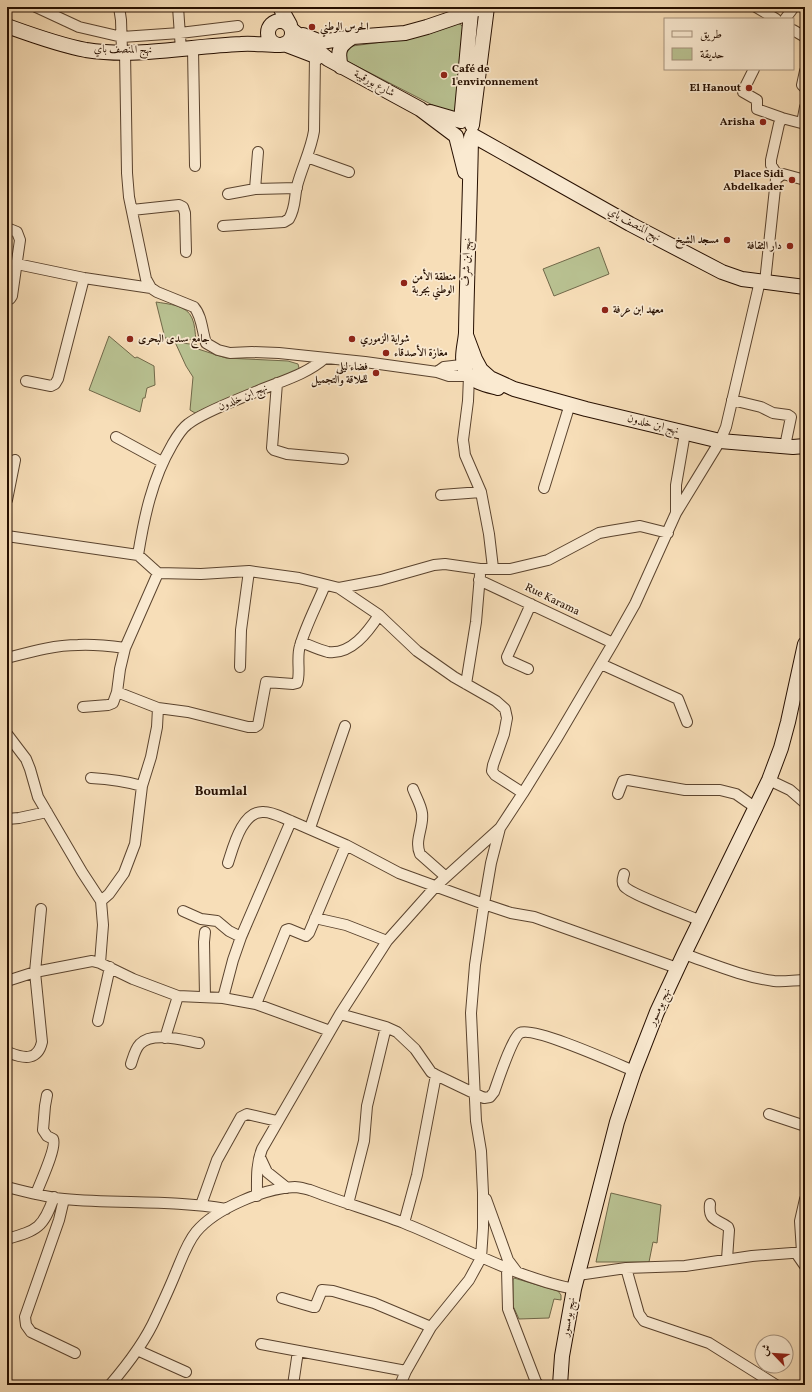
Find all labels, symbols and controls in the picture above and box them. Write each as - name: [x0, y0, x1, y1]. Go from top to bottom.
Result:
- legend: [664, 18, 794, 70]
- place label: الحرس الوطني: [320, 20, 369, 37]
- marker: الحرس الوطني: [307, 22, 317, 32]
- text: طريق: [700, 27, 722, 43]
- street label: نهج المنصف باي: [94, 42, 152, 60]
- text: حديقة: [700, 47, 724, 63]
- place label: Café de l'environnement: [452, 62, 539, 90]
- street label: شارع بورقيبة: [350, 67, 397, 102]
- marker: Café de l'environnement: [439, 70, 449, 80]
- place label: El Hanout: [689, 81, 741, 96]
- marker: El Hanout: [744, 83, 754, 93]
- place label: Arisha: [720, 115, 755, 130]
- marker: Arisha: [758, 117, 768, 127]
- place label: Place Sidi Abdelkader: [723, 167, 785, 195]
- marker: Place Sidi Abdelkader: [787, 175, 797, 185]
- street label: نهج المنصف باي: [604, 204, 663, 247]
- place label: مسجد الشيخ: [675, 233, 719, 249]
- marker: مسجد الشيخ: [722, 235, 732, 245]
- street label: نهج ابن شرف: [459, 237, 477, 287]
- place label: دار الثقافة: [747, 239, 782, 254]
- marker: دار الثقافة: [785, 241, 795, 251]
- place label: منطقة الأمن الوطني بجربة: [412, 268, 456, 300]
- marker: منطقة الأمن الوطني بجربة: [399, 278, 409, 288]
- place label: معهد ابن عرفة: [613, 303, 664, 318]
- marker: معهد ابن عرفة: [600, 305, 610, 315]
- place label: جامع سىدى البحرى: [138, 332, 210, 349]
- place label: شواية الزموري: [360, 332, 410, 347]
- marker: جامع سىدى البحرى: [125, 334, 135, 344]
- marker: شواية الزموري: [347, 334, 357, 344]
- place label: مغازة الأصدقاء: [394, 344, 448, 361]
- marker: مغازة الأصدقاء: [381, 348, 391, 358]
- place label: فضاء ليلى للحلاقة والتجميل: [311, 360, 368, 388]
- marker: فضاء ليلى للحلاقة والتجميل: [371, 368, 381, 378]
- street label: نهج ابن خلدون: [216, 381, 271, 417]
- street label: نهج ابن خلدون: [625, 411, 680, 441]
- street label: Rue Karama: [522, 580, 582, 620]
- district label: Boumlal: [195, 783, 248, 801]
- street label: نهج بومسور: [645, 986, 677, 1030]
- street label: نهج بومسور: [558, 1296, 582, 1339]
- north arrow: [754, 1334, 794, 1374]
- text: ش: [757, 1342, 775, 1359]

